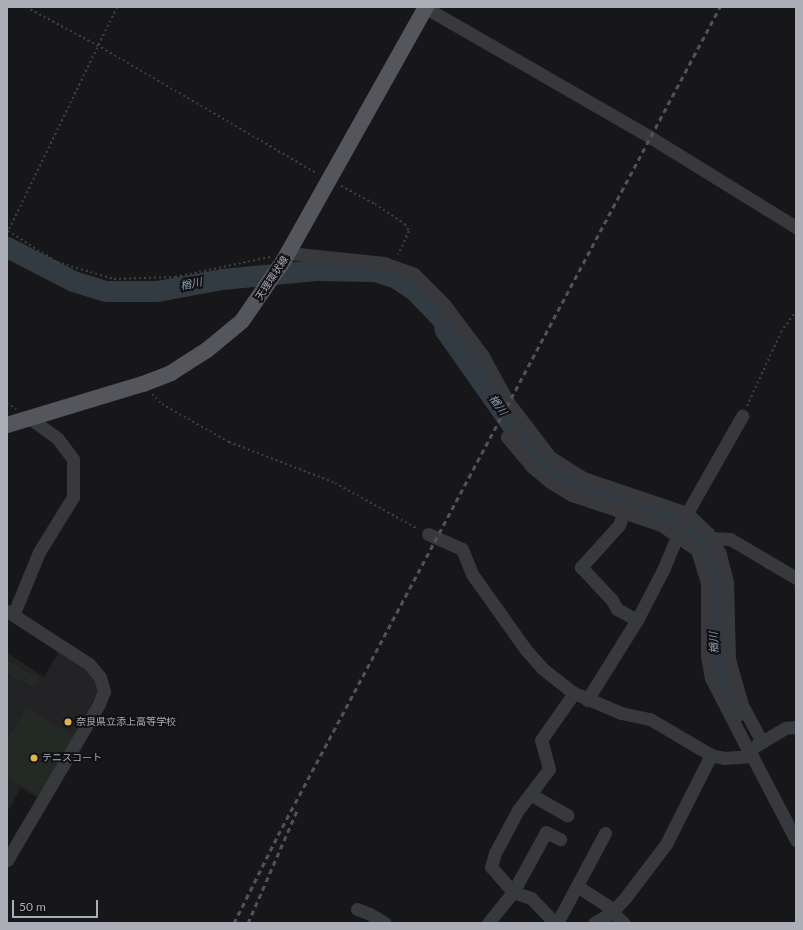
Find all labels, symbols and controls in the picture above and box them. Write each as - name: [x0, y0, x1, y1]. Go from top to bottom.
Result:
- street label: 天理環状線: [253, 254, 291, 302]
- water label: 楢川: [179, 275, 203, 293]
- water label: 楢川: [486, 392, 510, 418]
- water label: 楢川: [707, 632, 721, 654]
- place label: 奈良県立添上高等学校: [76, 716, 176, 728]
- marker: 奈良県立添上高等学校: [63, 717, 73, 727]
- place label: テニスコート: [42, 752, 102, 764]
- marker: テニスコート: [29, 753, 39, 763]
- scale bar: [14, 892, 100, 918]
- text: 50 m: [19, 899, 46, 914]

